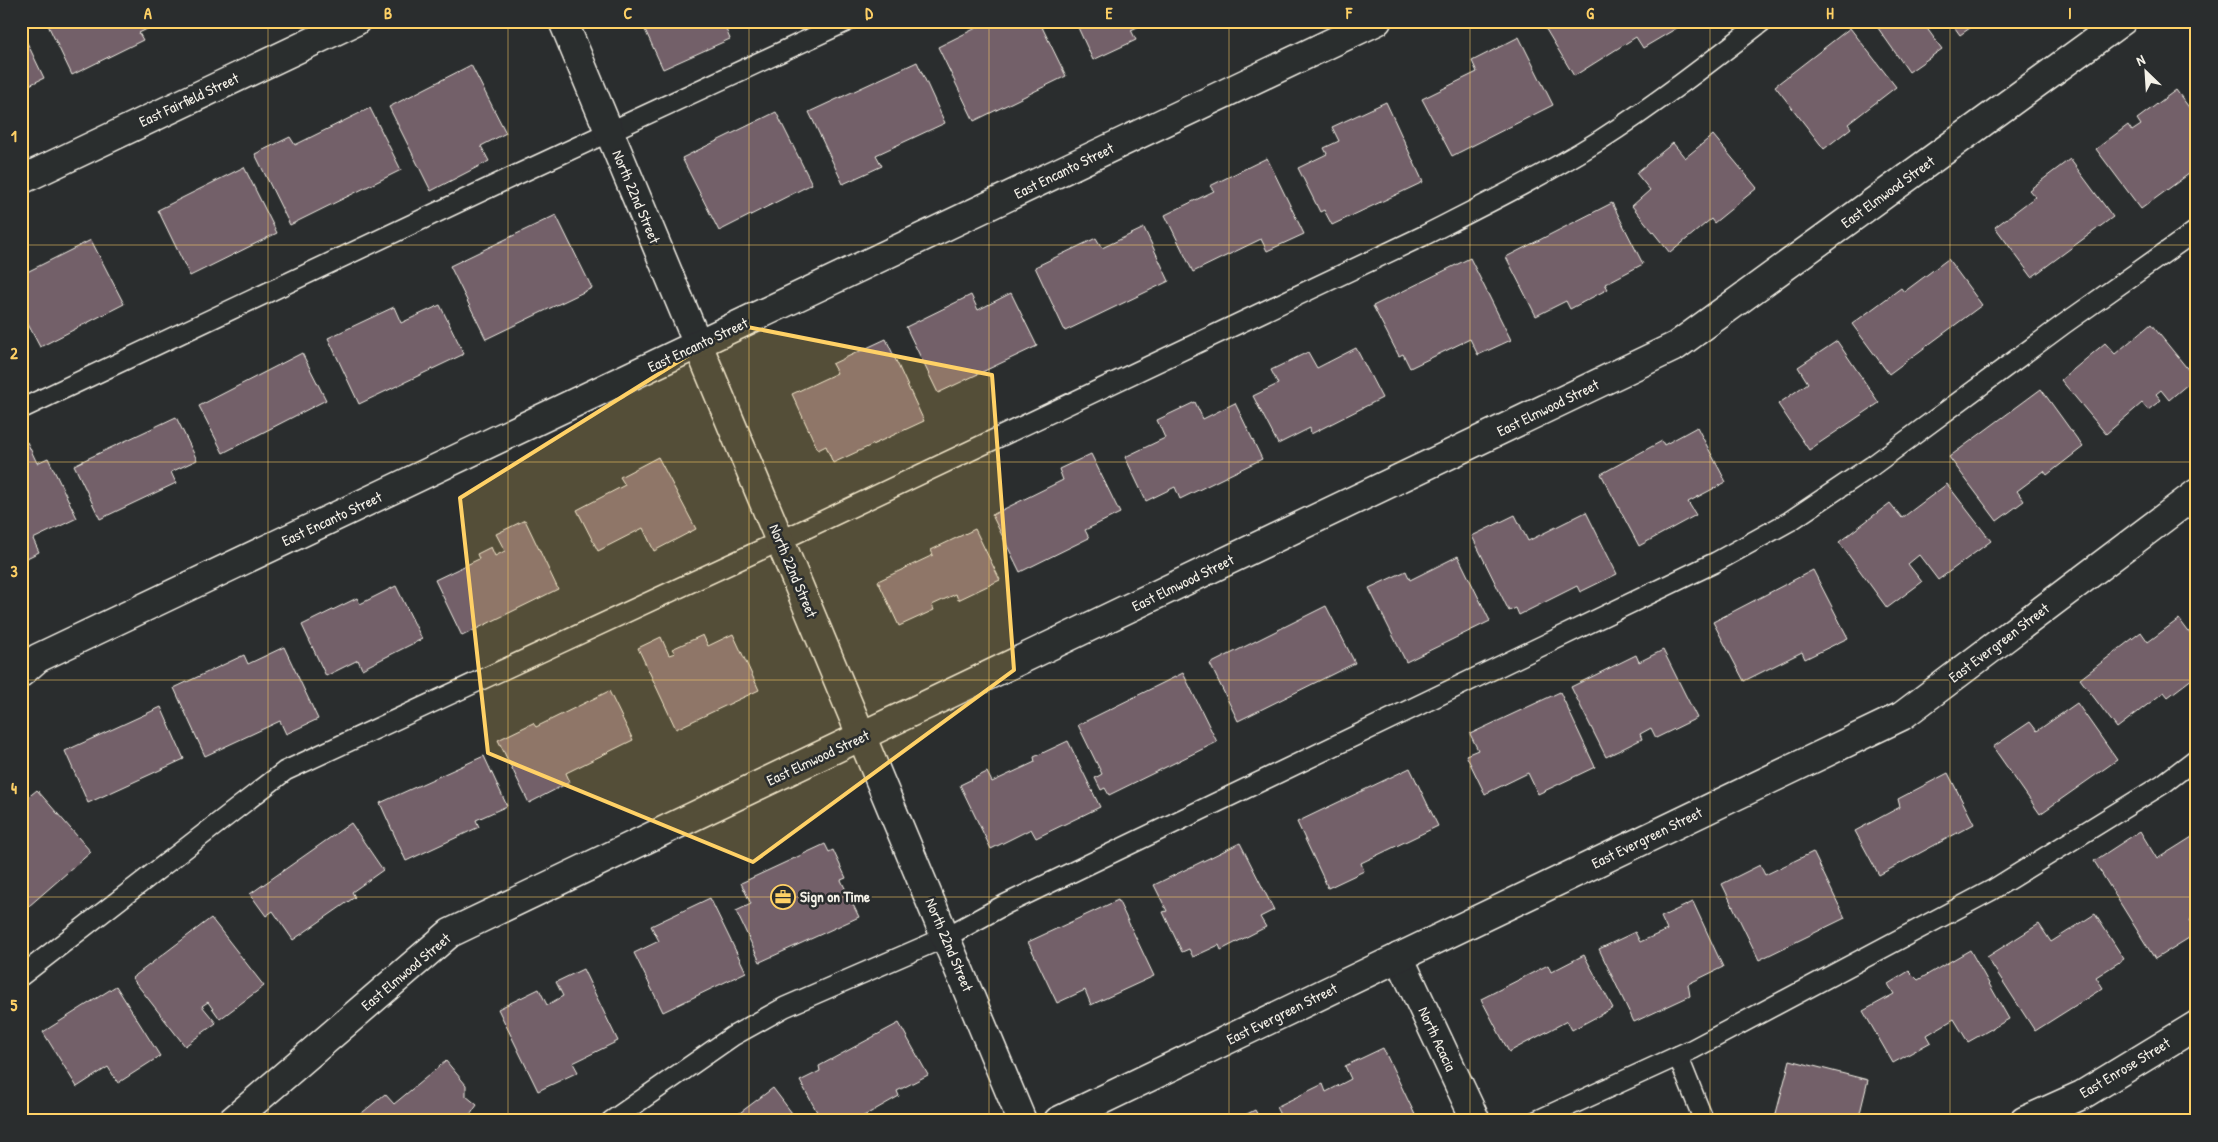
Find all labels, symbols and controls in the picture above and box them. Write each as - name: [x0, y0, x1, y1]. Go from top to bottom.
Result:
- text: A: [144, 2, 152, 24]
- text: B: [384, 2, 392, 24]
- text: C: [624, 2, 633, 24]
- text: D: [865, 2, 873, 24]
- text: E: [1105, 2, 1113, 24]
- text: F: [1345, 2, 1353, 24]
- text: G: [1586, 2, 1594, 24]
- text: H: [1826, 2, 1834, 24]
- text: I: [2068, 2, 2072, 24]
- north arrow: [2120, 48, 2170, 98]
- text: N: [2133, 49, 2148, 70]
- street label: East Fairfield Street: [136, 67, 243, 132]
- text: 1: [11, 125, 17, 147]
- street label: East Encanto Street: [1010, 137, 1118, 204]
- street label: North 22nd Street: [607, 147, 666, 248]
- street label: East Elmwood Street: [1837, 150, 1939, 233]
- street label: East Encanto Street: [644, 312, 752, 377]
- text: 2: [10, 342, 18, 364]
- street label: East Elmwood Street: [1493, 373, 1603, 441]
- street label: East Encanto Street: [278, 486, 386, 551]
- street label: North 22nd Street: [764, 521, 823, 622]
- street label: East Elmwood Street: [1128, 548, 1238, 616]
- text: 3: [10, 560, 18, 582]
- street label: East Evergreen Street: [1944, 597, 2054, 687]
- street label: East Elmwood Street: [763, 724, 873, 791]
- text: 4: [11, 777, 17, 799]
- street label: East Evergreen Street: [1588, 801, 1706, 873]
- office icon: Sign on Time: [770, 884, 796, 910]
- place label: Sign on Time: [800, 886, 870, 908]
- street label: North 22nd Street: [920, 895, 979, 996]
- street label: East Elmwood Street: [356, 927, 456, 1015]
- street label: East Evergreen Street: [1223, 977, 1341, 1049]
- text: 5: [11, 994, 18, 1016]
- street label: North Acacia: [1413, 1003, 1462, 1075]
- street label: East Enrose Street: [2076, 1032, 2175, 1103]

